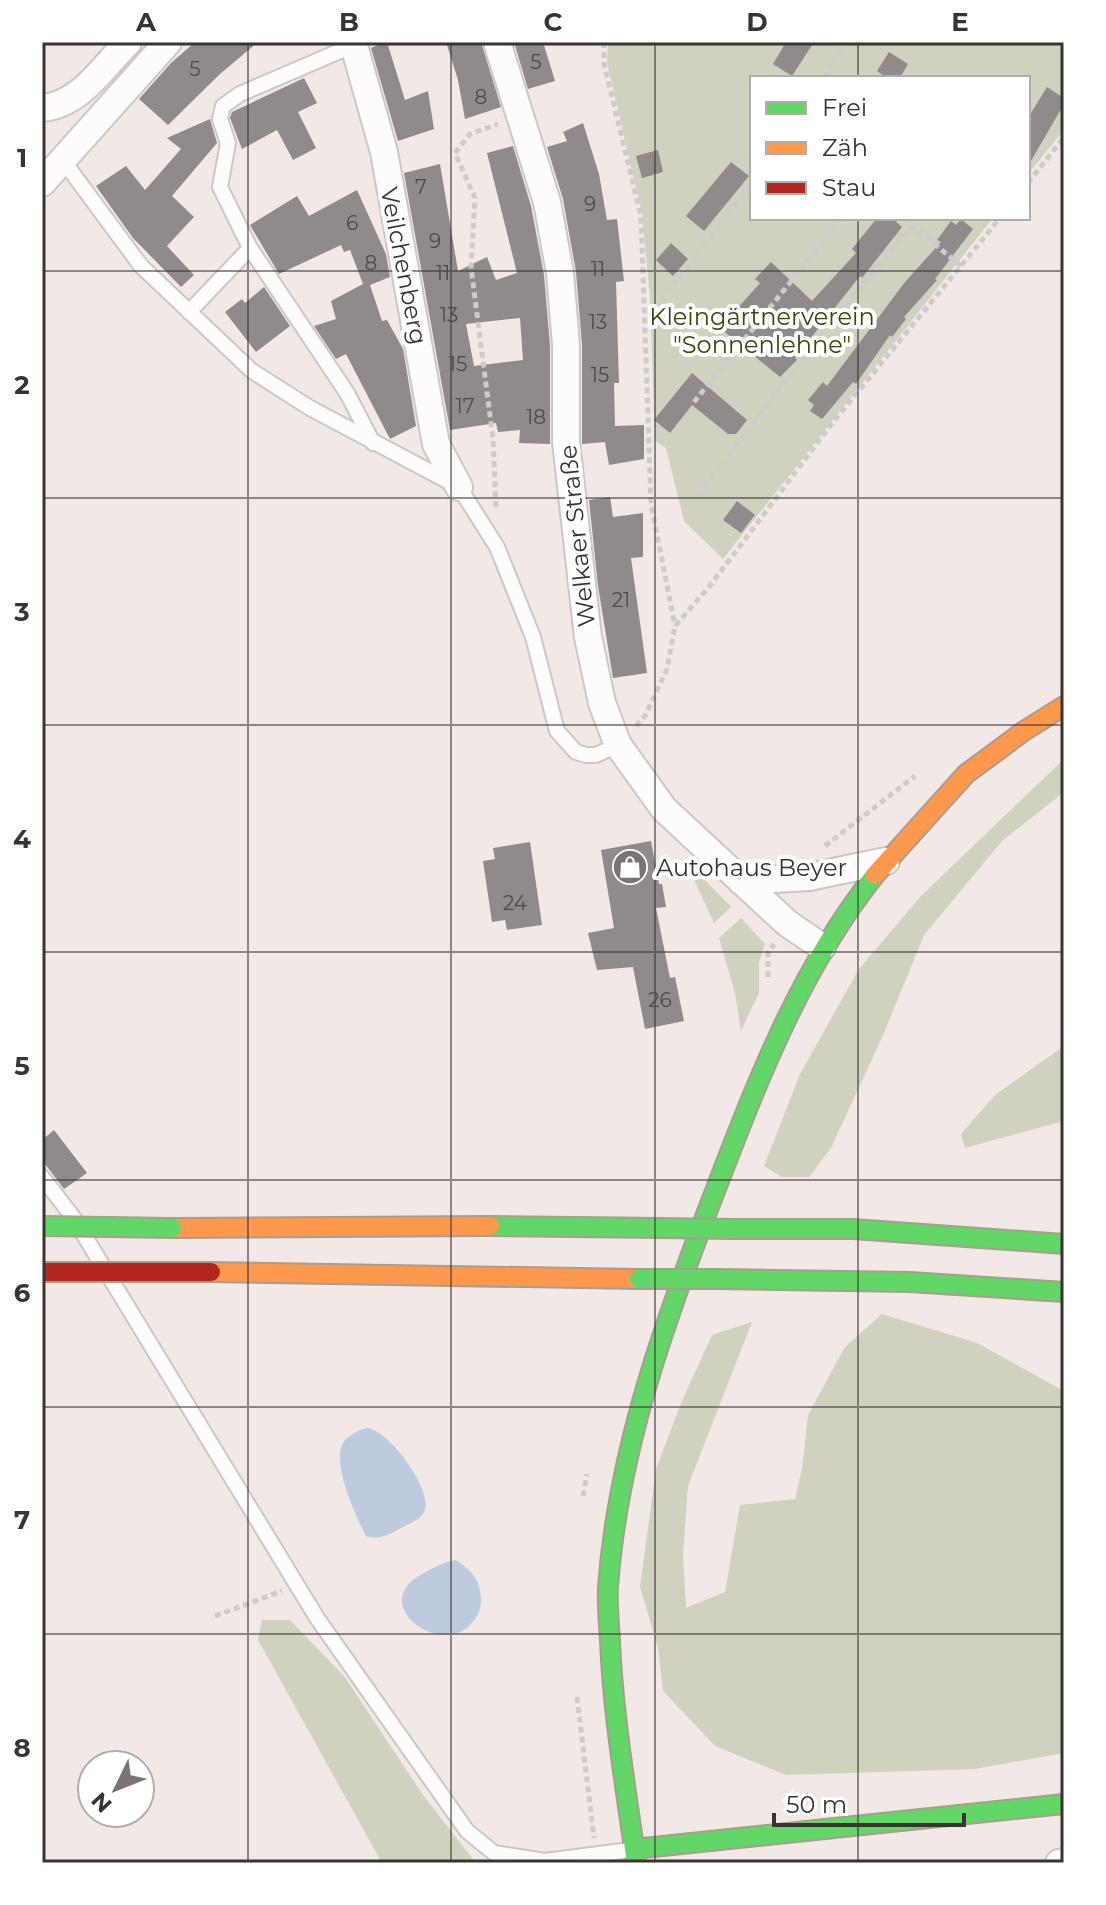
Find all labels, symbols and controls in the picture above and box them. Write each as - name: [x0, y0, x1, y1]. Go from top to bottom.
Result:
- text: A: [135, 6, 157, 38]
- text: B: [339, 6, 359, 38]
- text: C: [544, 6, 563, 38]
- text: D: [746, 6, 768, 38]
- text: E: [951, 6, 969, 38]
- house number: 5: [530, 50, 542, 74]
- house number: 5: [189, 57, 201, 81]
- legend: [750, 76, 1030, 220]
- house number: 8: [475, 85, 487, 109]
- text: Frei: [822, 93, 867, 122]
- text: Zäh: [822, 133, 868, 162]
- text: 1: [17, 142, 27, 174]
- text: Stau: [822, 173, 876, 202]
- house number: 7: [415, 175, 427, 199]
- street label: Veilchenberg: [375, 185, 433, 347]
- house number: 9: [584, 192, 596, 216]
- house number: 6: [346, 211, 358, 235]
- house number: 9: [429, 229, 441, 253]
- house number: 8: [365, 251, 377, 275]
- house number: 11: [591, 257, 605, 281]
- house number: 11: [436, 261, 450, 285]
- park label: Kleingärtnerverein "Sonnenlehne": [649, 302, 875, 359]
- house number: 13: [440, 303, 458, 327]
- house number: 13: [589, 310, 607, 334]
- house number: 15: [449, 352, 467, 376]
- house number: 15: [591, 363, 609, 387]
- text: 2: [14, 369, 30, 401]
- house number: 17: [456, 394, 475, 418]
- house number: 18: [526, 405, 546, 429]
- street label: Welkaer Straße: [553, 444, 601, 628]
- house number: 21: [612, 588, 630, 612]
- text: 3: [13, 596, 30, 628]
- text: 4: [13, 823, 31, 855]
- shop icon: Autohaus Beyer: [611, 848, 649, 886]
- place label: Autohaus Beyer: [656, 853, 847, 882]
- house number: 24: [503, 891, 527, 915]
- house number: 26: [648, 988, 672, 1012]
- text: 5: [14, 1050, 30, 1082]
- text: 6: [14, 1277, 31, 1309]
- text: 7: [14, 1504, 30, 1536]
- text: 8: [13, 1732, 31, 1764]
- north arrow: [76, 1749, 156, 1829]
- scale bar: [774, 1777, 964, 1827]
- text: N: [86, 1787, 118, 1818]
- text: 50 m: [786, 1790, 847, 1819]

